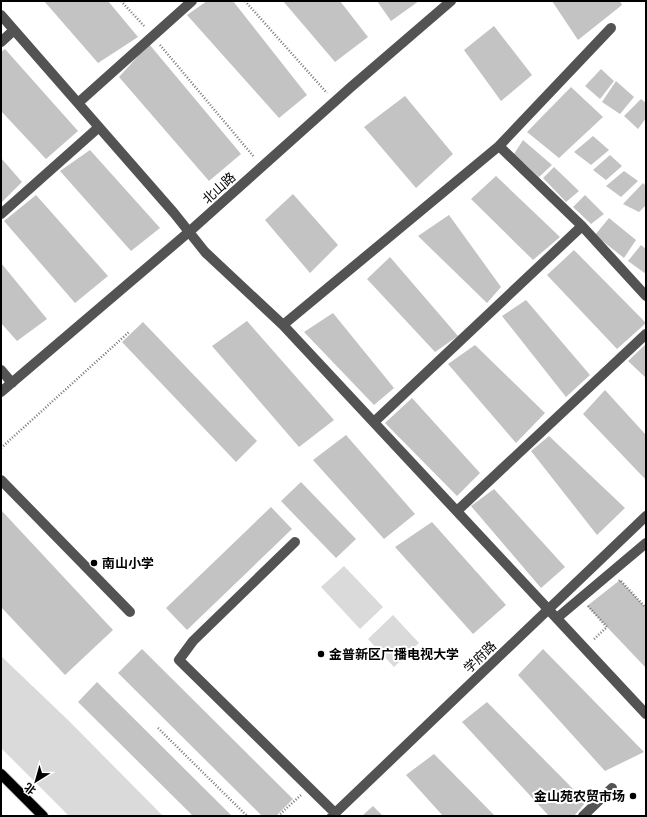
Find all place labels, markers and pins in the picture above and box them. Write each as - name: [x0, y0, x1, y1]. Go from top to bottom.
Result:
- place label: 南山小学: [102, 556, 154, 571]
- marker: 南山小学: [89, 558, 99, 568]
- place label: 金普新区广播电视大学: [329, 647, 459, 662]
- marker: 金普新区广播电视大学: [316, 649, 326, 659]
- place label: 金山苑农贸市场: [534, 789, 625, 804]
- marker: 金山苑农贸市场: [628, 791, 638, 801]

